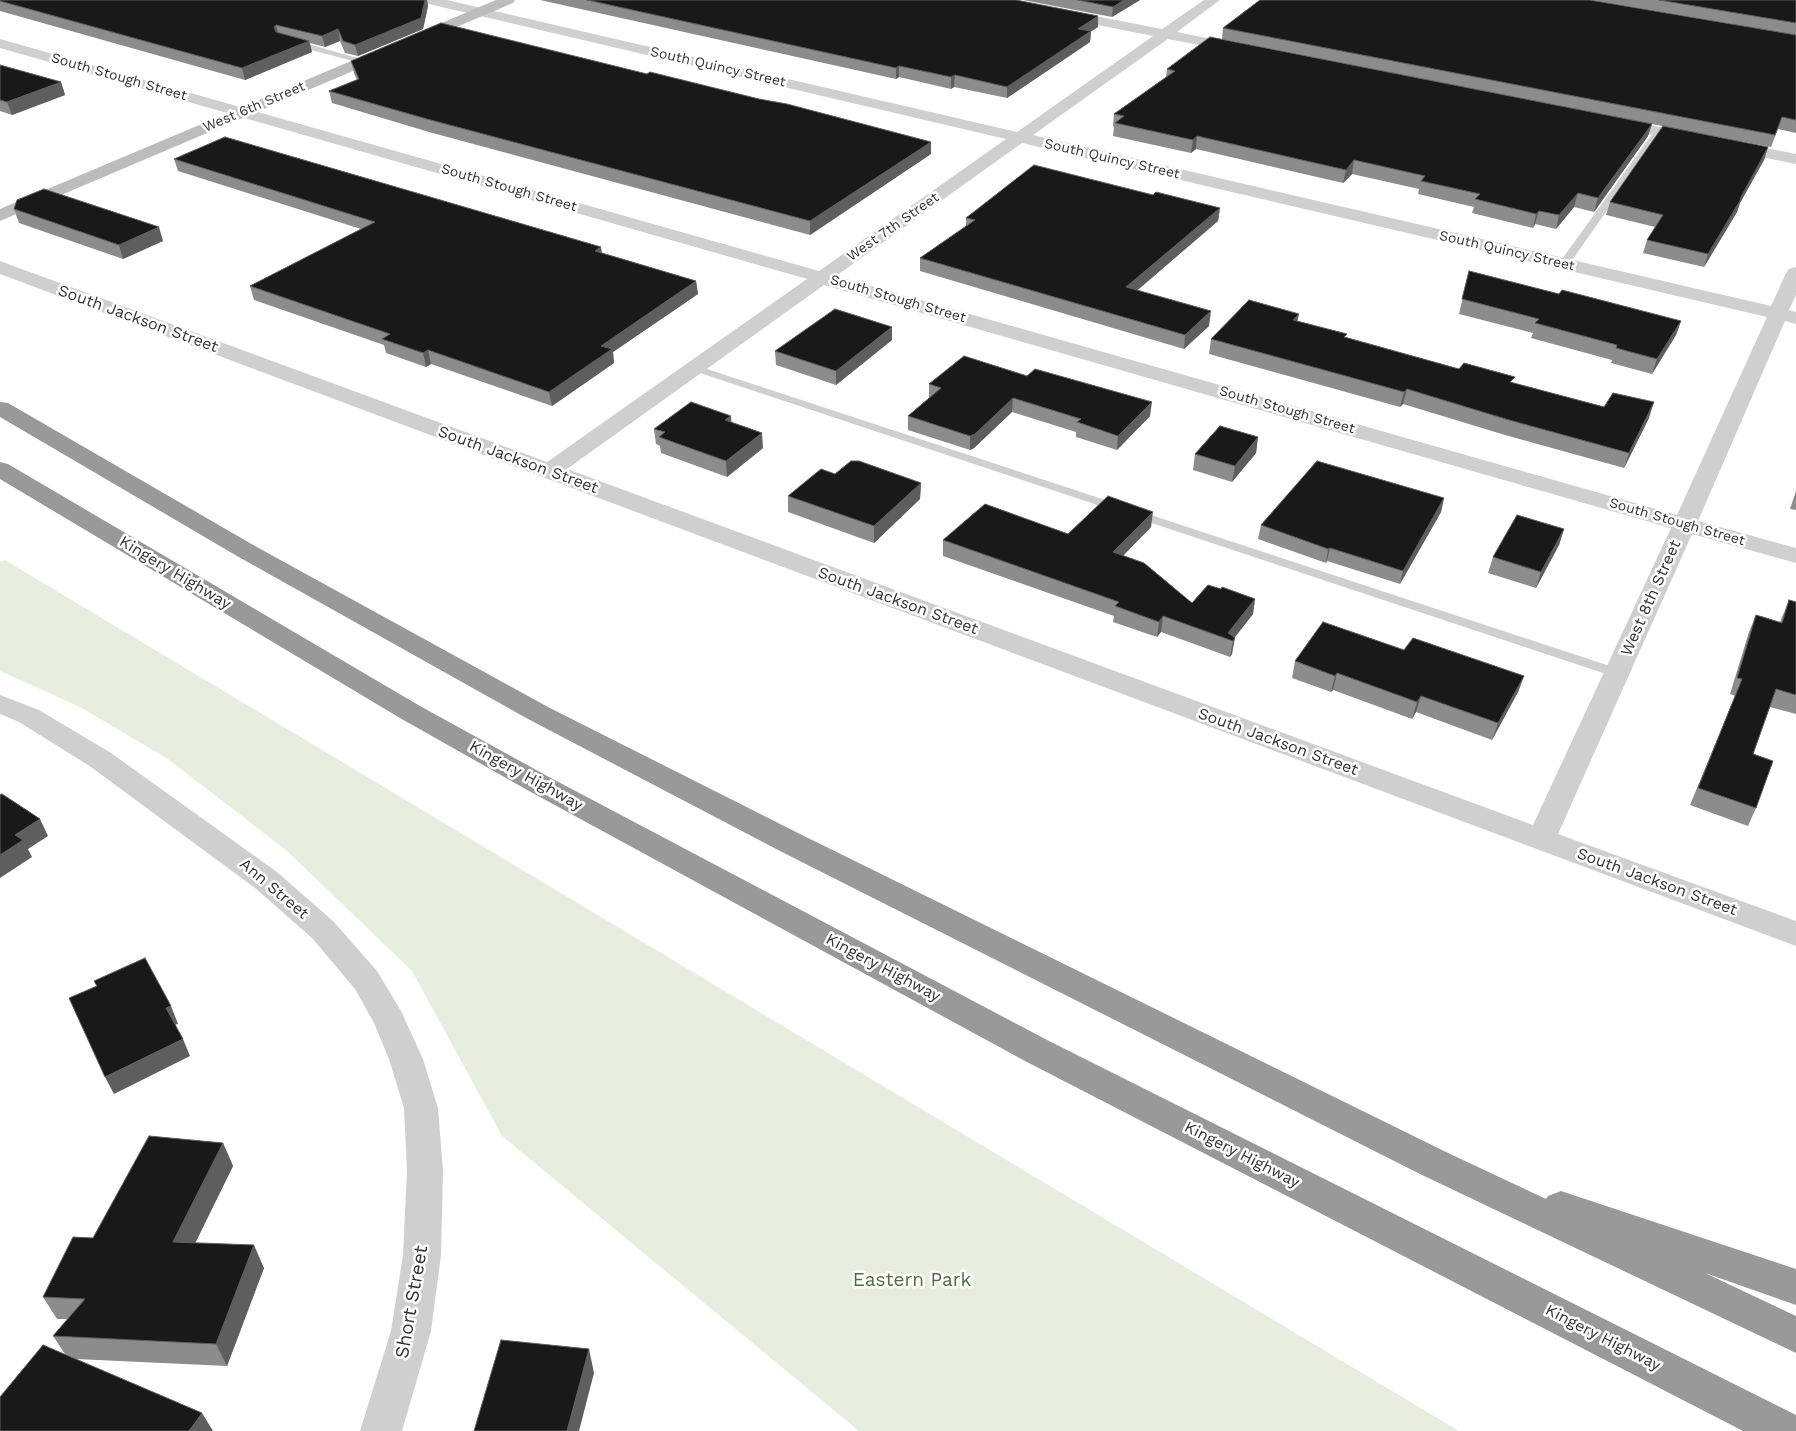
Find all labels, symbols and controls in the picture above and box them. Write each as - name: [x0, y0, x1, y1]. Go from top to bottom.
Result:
- street label: South Quincy Street: [649, 43, 787, 91]
- street label: South Stough Street: [49, 50, 189, 104]
- street label: West 6th Street: [201, 78, 307, 136]
- street label: South Quincy Street: [1043, 135, 1181, 183]
- street label: South Stough Street: [439, 161, 579, 215]
- street label: West 7th Street: [844, 189, 942, 265]
- street label: South Quincy Street: [1438, 227, 1576, 275]
- street label: South Stough Street: [828, 272, 968, 326]
- street label: South Jackson Street: [55, 281, 221, 357]
- street label: South Stough Street: [1217, 383, 1357, 437]
- street label: South Jackson Street: [435, 422, 601, 498]
- street label: South Stough Street: [1607, 495, 1747, 549]
- street label: Kingery Highway: [116, 532, 234, 614]
- street label: West 8th Street: [1617, 537, 1685, 659]
- street label: South Jackson Street: [815, 563, 981, 639]
- street label: South Jackson Street: [1195, 704, 1361, 780]
- street label: Kingery Highway: [466, 737, 586, 815]
- street label: South Jackson Street: [1574, 844, 1740, 920]
- street label: Ann Street: [236, 855, 312, 923]
- street label: Kingery Highway: [822, 930, 944, 1006]
- street label: Kingery Highway: [1181, 1118, 1303, 1192]
- street label: Short Street: [391, 1244, 433, 1360]
- park label: Eastern Park: [853, 1269, 971, 1291]
- street label: Kingery Highway: [1542, 1301, 1664, 1375]

